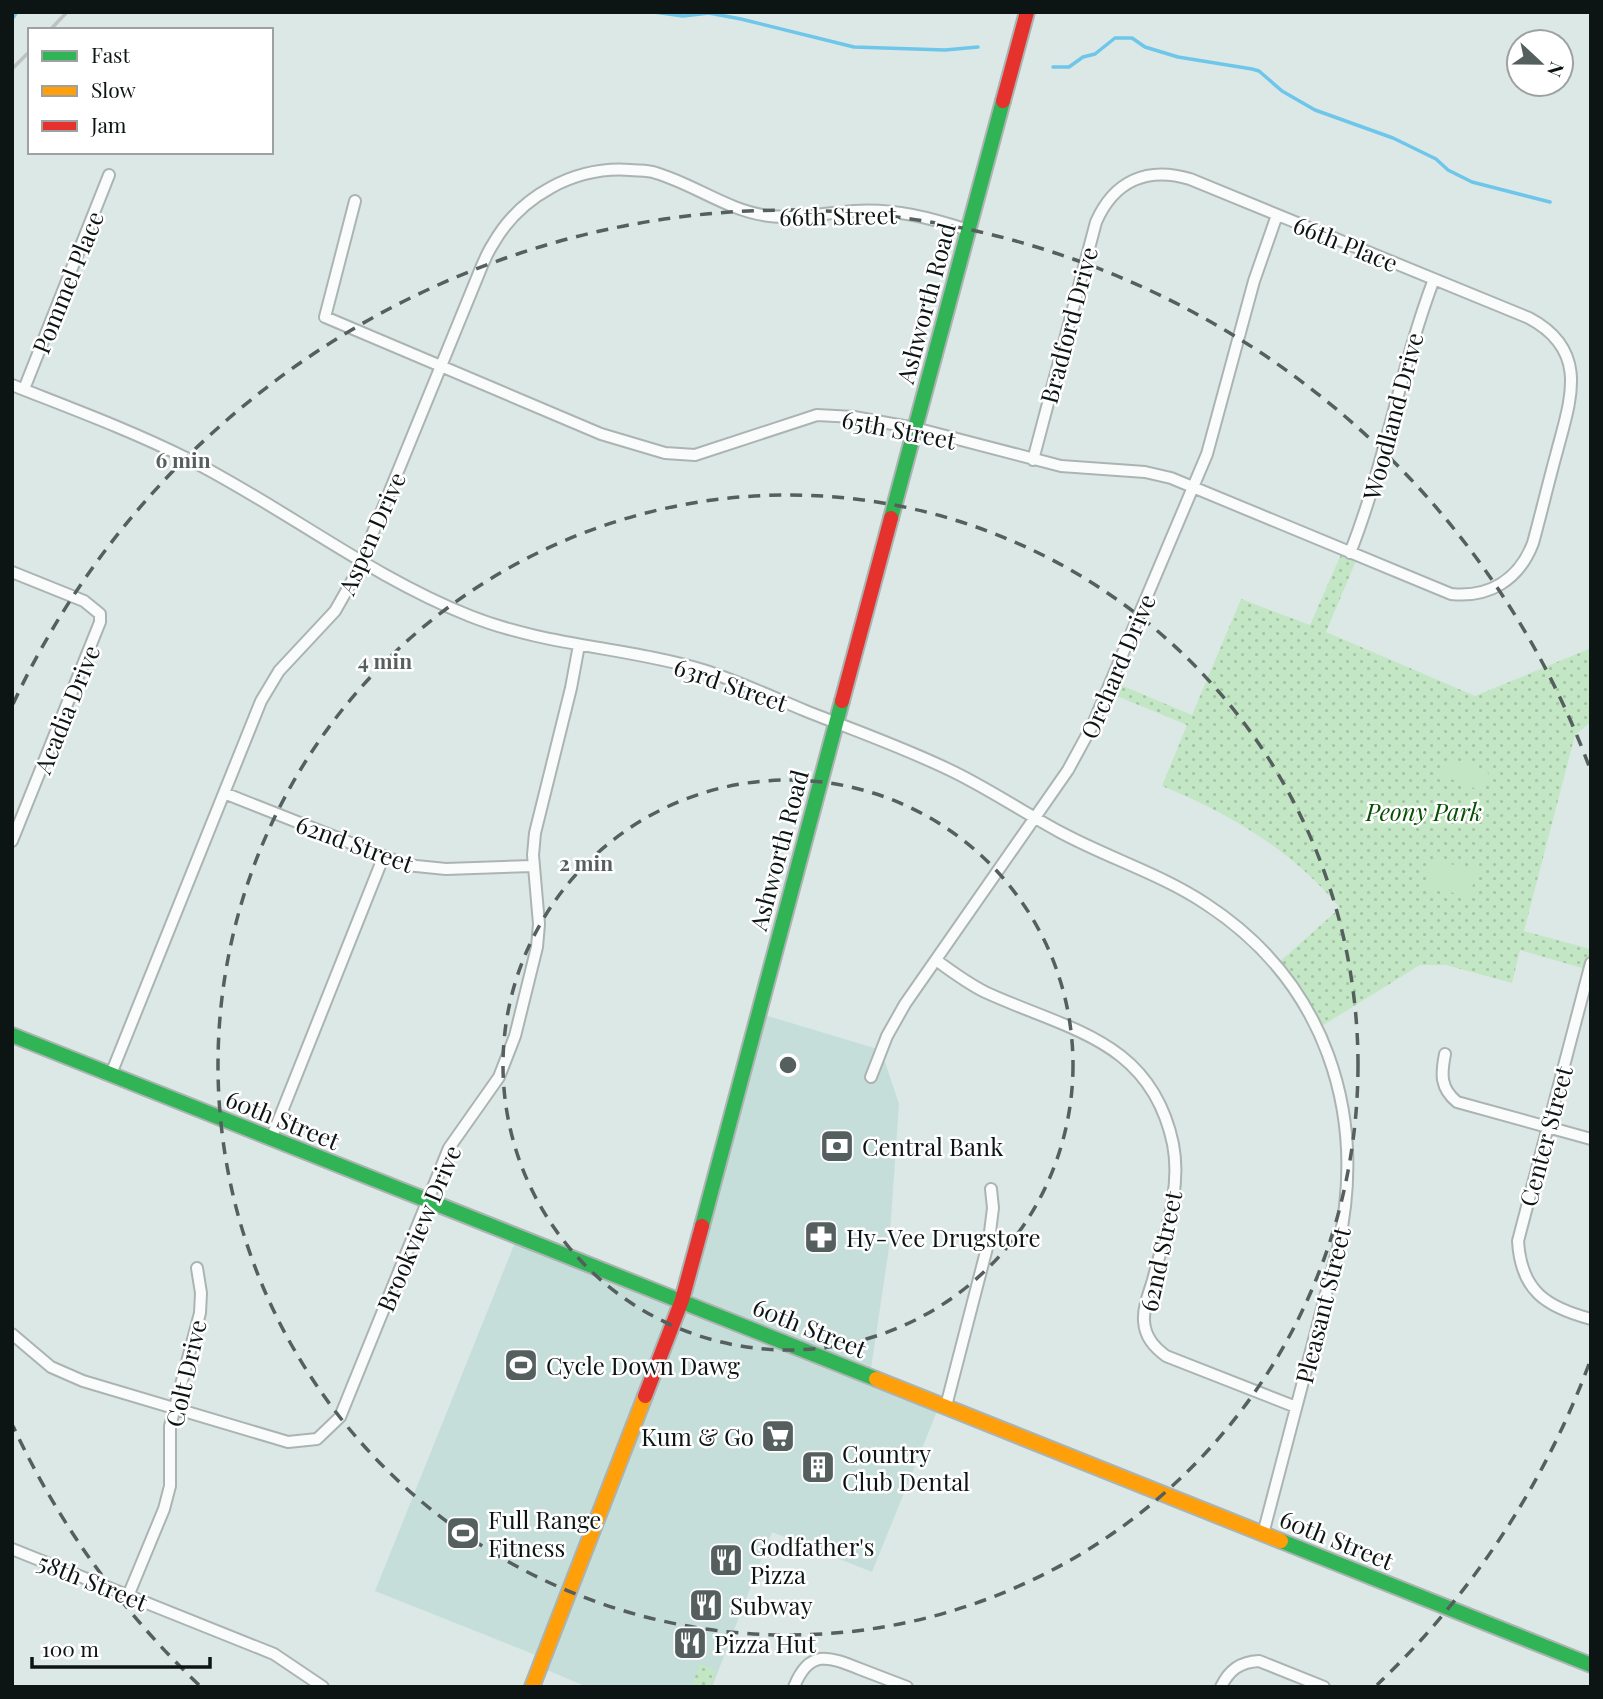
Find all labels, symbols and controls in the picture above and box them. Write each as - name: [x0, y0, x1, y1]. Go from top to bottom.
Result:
- legend: [28, 28, 273, 154]
- north arrow: [1505, 28, 1575, 98]
- text: Fast: [91, 40, 130, 68]
- text: N: [1542, 59, 1571, 81]
- text: Slow: [91, 75, 136, 103]
- text: Jam: [90, 110, 127, 138]
- street label: 66th Street: [779, 198, 898, 232]
- street label: Pommel Place: [24, 206, 110, 358]
- street label: 66th Place: [1289, 208, 1403, 278]
- street label: Ashworth Road: [888, 219, 962, 388]
- street label: Bradford Drive: [1032, 243, 1104, 407]
- street label: Woodland Drive: [1354, 329, 1430, 504]
- street label: 65th Street: [839, 402, 959, 456]
- text: 6 min: [155, 445, 211, 473]
- street label: Aspen Drive: [329, 467, 412, 600]
- street label: Orchard Drive: [1072, 589, 1162, 743]
- street label: Acadia Drive: [25, 640, 106, 779]
- text: 4 min: [358, 646, 412, 674]
- street label: 63rd Street: [670, 650, 792, 718]
- street label: Ashworth Road: [741, 766, 815, 935]
- park label: Peony Park: [1365, 795, 1482, 827]
- street label: 62nd Street: [292, 807, 419, 879]
- text: 2 min: [559, 848, 613, 876]
- centre of rings: [776, 1053, 800, 1077]
- street label: Center Street: [1511, 1062, 1579, 1210]
- street label: 60th Street: [221, 1082, 345, 1156]
- bank icon: Central Bank: [818, 1127, 856, 1165]
- place label: Central Bank: [862, 1130, 1004, 1162]
- street label: Brookview Drive: [369, 1140, 467, 1316]
- street label: 62nd Street: [1132, 1187, 1188, 1314]
- pharmacy icon: Hy-Vee Drugstore: [802, 1218, 840, 1256]
- place label: Hy-Vee Drugstore: [846, 1221, 1041, 1253]
- street label: Pleasant Street: [1287, 1223, 1357, 1387]
- street label: 60th Street: [748, 1290, 872, 1364]
- street label: Colt Drive: [157, 1316, 213, 1430]
- sports icon: Cycle Down Dawg: [502, 1346, 540, 1384]
- place label: Cycle Down Dawg: [546, 1349, 740, 1381]
- supermarket icon: Kum & Go: [759, 1417, 797, 1455]
- place label: Kum & Go: [641, 1420, 754, 1452]
- place label: Country Club Dental: [842, 1437, 970, 1497]
- building icon: Country Club Dental: [799, 1448, 837, 1486]
- street label: 60th Street: [1275, 1502, 1399, 1576]
- place label: Full Range Fitness: [488, 1503, 601, 1563]
- sports icon: Full Range Fitness: [444, 1514, 482, 1552]
- place label: Godfather's Pizza: [750, 1530, 875, 1590]
- restaurant icon: Godfather's Pizza: [707, 1541, 745, 1579]
- street label: 58th Street: [33, 1545, 153, 1618]
- restaurant icon: Subway: [687, 1586, 725, 1624]
- place label: Subway: [730, 1589, 813, 1621]
- restaurant icon: Pizza Hut: [671, 1624, 709, 1662]
- scale bar: [32, 1626, 210, 1670]
- place label: Pizza Hut: [714, 1627, 816, 1659]
- text: 100 m: [42, 1634, 99, 1662]

